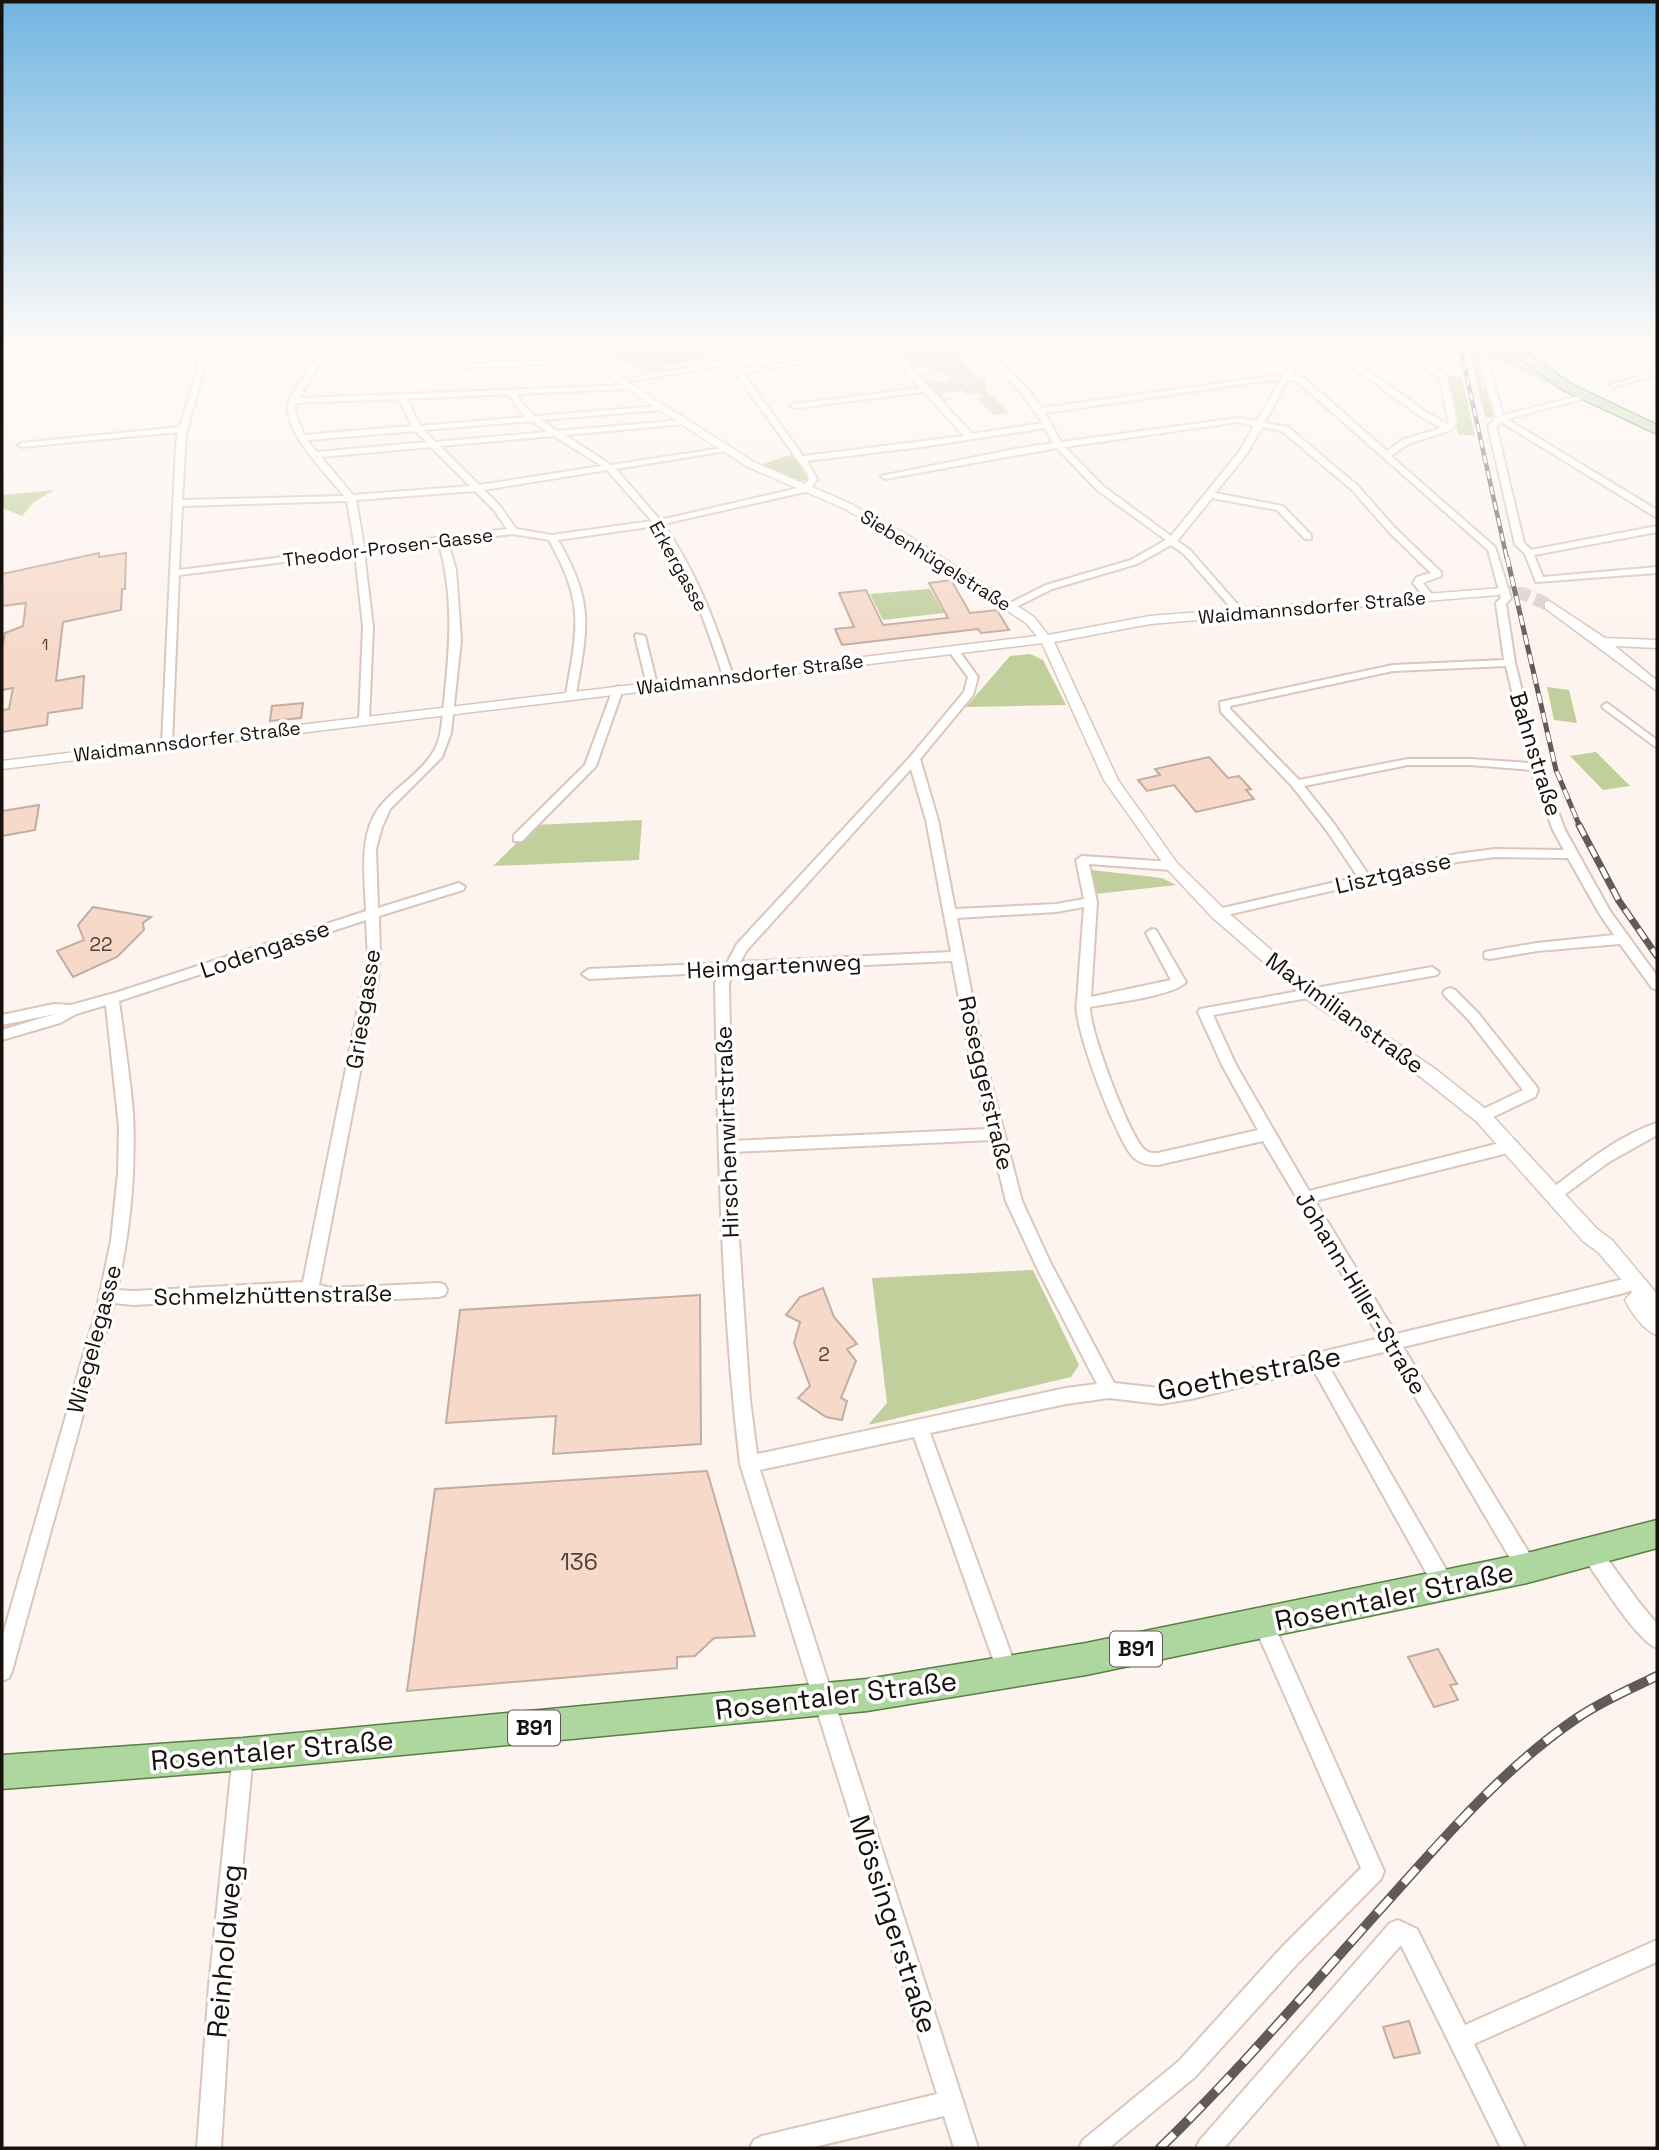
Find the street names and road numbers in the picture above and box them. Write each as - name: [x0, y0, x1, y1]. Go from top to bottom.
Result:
- street label: Siebenhügelstraße: [856, 504, 1016, 617]
- street label: Erkergasse: [643, 516, 714, 616]
- street label: Theodor-Prosen-Gasse: [282, 522, 494, 573]
- street label: Waidmannsdorfer Straße: [1197, 585, 1427, 630]
- street label: Waidmannsdorfer Straße: [635, 648, 865, 701]
- street label: Bahnstraße: [1503, 688, 1569, 820]
- street label: Waidmannsdorfer Straße: [72, 715, 302, 768]
- street label: Lisztgasse: [1332, 845, 1454, 901]
- street label: Lodengasse: [196, 913, 334, 985]
- street label: Maximilianstraße: [1260, 945, 1430, 1081]
- street label: Heimgartenweg: [686, 946, 862, 986]
- street label: Griesgasse: [339, 947, 387, 1071]
- street label: Roseggerstraße: [951, 993, 1021, 1173]
- street label: Hirschenwirtstraße: [708, 1026, 746, 1238]
- street label: Johann-Hiller-Straße: [1288, 1186, 1434, 1400]
- street label: Wiegelegasse: [60, 1261, 128, 1417]
- street label: Schmelzhüttenstraße: [153, 1278, 393, 1312]
- street label: Goethestraße: [1154, 1338, 1344, 1408]
- street label: Rosentaler Straße: [1271, 1553, 1517, 1639]
- road number: B91: [1110, 1632, 1162, 1666]
- street label: Rosentaler Straße: [713, 1662, 959, 1728]
- road number: B91: [508, 1710, 560, 1746]
- street label: Rosentaler Straße: [149, 1721, 395, 1779]
- street label: Mössingerstraße: [842, 1810, 946, 2038]
- street label: Reinholdweg: [198, 1863, 250, 2039]

